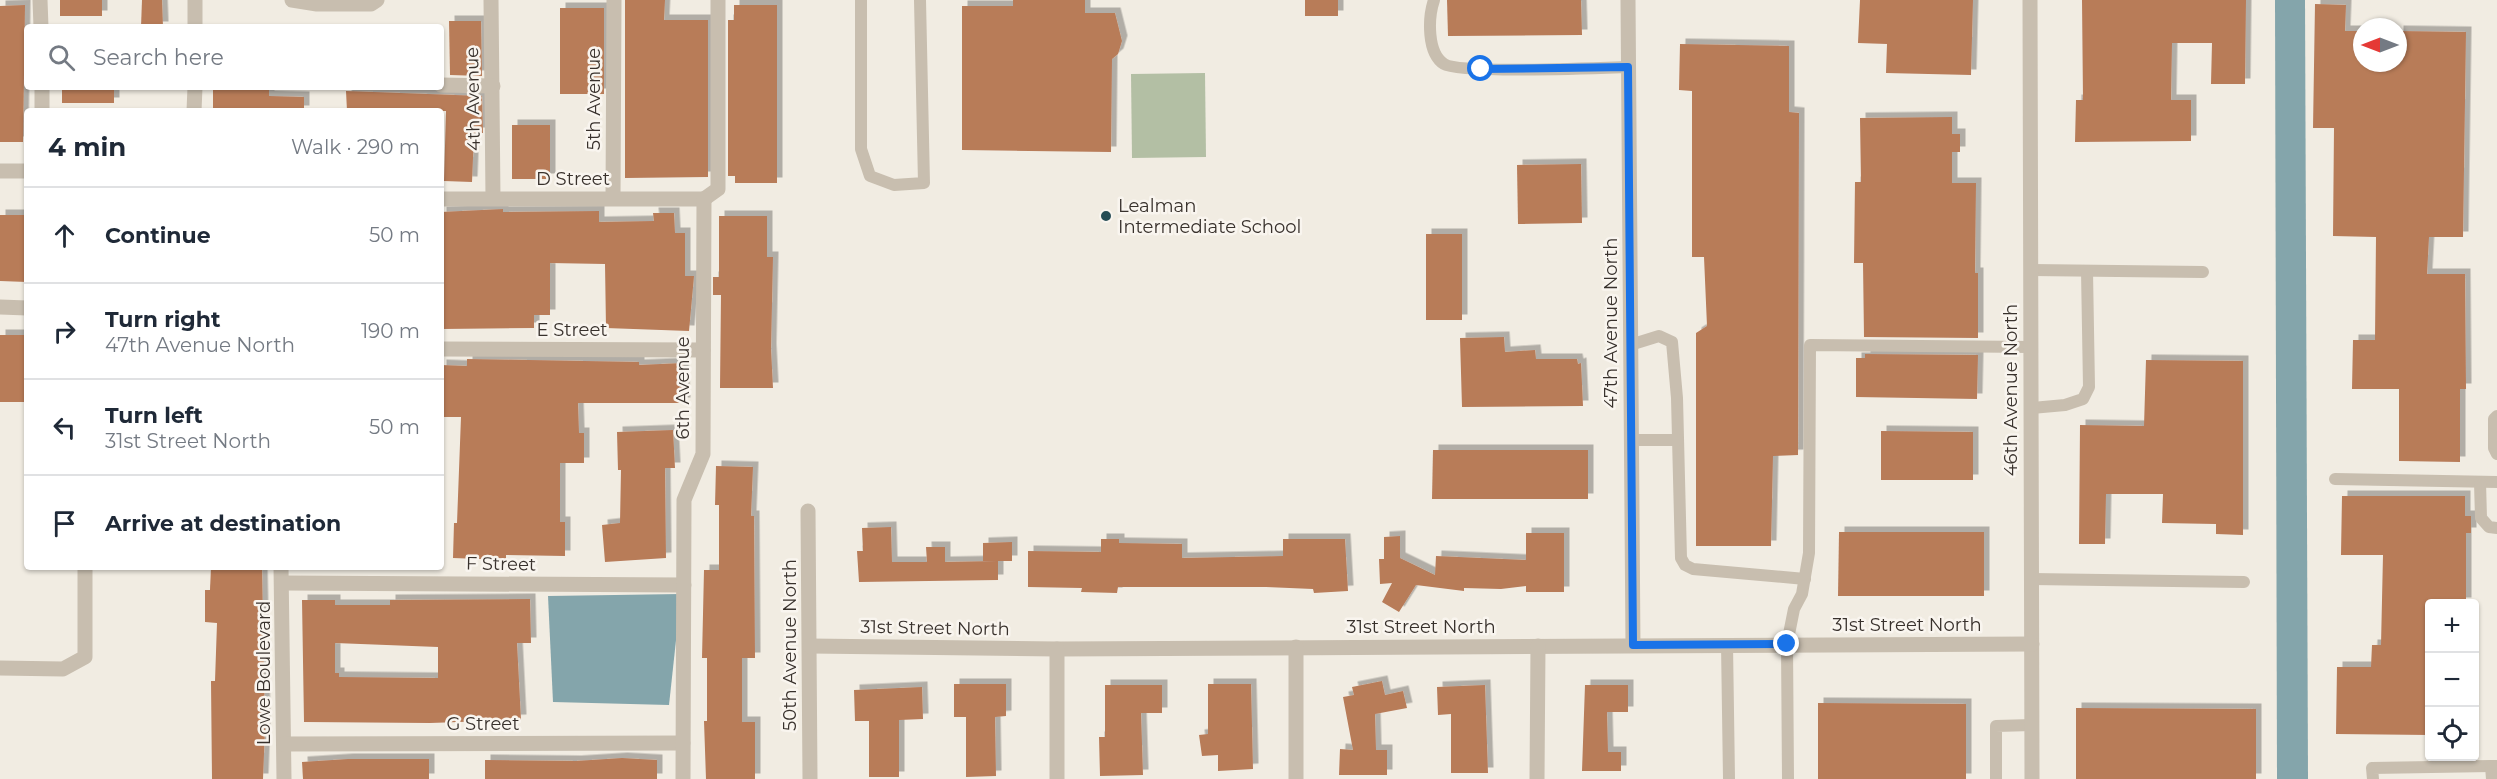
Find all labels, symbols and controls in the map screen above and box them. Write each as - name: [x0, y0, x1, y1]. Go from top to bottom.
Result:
- north arrow: [2353, 18, 2407, 72]
- search box: [24, 24, 444, 90]
- icon: search: [45, 41, 78, 74]
- text: Search here: [93, 44, 224, 71]
- street label: 4th Avenue: [461, 47, 485, 151]
- street label: 5th Avenue: [583, 48, 605, 150]
- route start: [1467, 55, 1493, 81]
- text: 4 min: [48, 131, 126, 163]
- text: Walk · 290 m: [291, 135, 420, 159]
- street label: D Street: [536, 168, 610, 190]
- place label: Lealman Intermediate School: [1118, 195, 1301, 238]
- marker: Lealman Intermediate School: [1099, 209, 1113, 223]
- icon: ahead: [48, 219, 81, 252]
- text: Continue: [105, 222, 211, 249]
- text: 50 m: [369, 223, 420, 247]
- street label: 47th Avenue North: [1600, 237, 1622, 409]
- street label: 46th Avenue North: [2000, 304, 2022, 476]
- text: Turn right: [105, 306, 220, 333]
- icon: right: [48, 315, 81, 348]
- text: 190 m: [361, 319, 420, 343]
- street label: E Street: [536, 319, 608, 341]
- text: 47th Avenue North: [105, 333, 295, 357]
- street label: 6th Avenue: [672, 336, 694, 440]
- text: Turn left: [105, 402, 203, 429]
- icon: left: [48, 411, 81, 444]
- text: 50 m: [369, 415, 420, 439]
- text: 31st Street North: [105, 429, 271, 453]
- icon: arrive: [48, 507, 81, 540]
- text: Arrive at destination: [105, 510, 341, 537]
- street label: F Street: [466, 552, 536, 576]
- street label: 50th Avenue North: [779, 559, 801, 731]
- map controls: [2425, 599, 2479, 761]
- button: +: [2425, 599, 2479, 653]
- street label: Lowe Boulevard: [253, 601, 275, 745]
- street label: 31st Street North: [1832, 614, 1982, 636]
- street label: 31st Street North: [860, 616, 1010, 640]
- street label: 31st Street North: [1346, 616, 1496, 638]
- route end: [1773, 630, 1799, 656]
- button: −: [2425, 653, 2479, 707]
- button: locate: [2425, 707, 2479, 761]
- street label: G Street: [446, 713, 520, 735]

